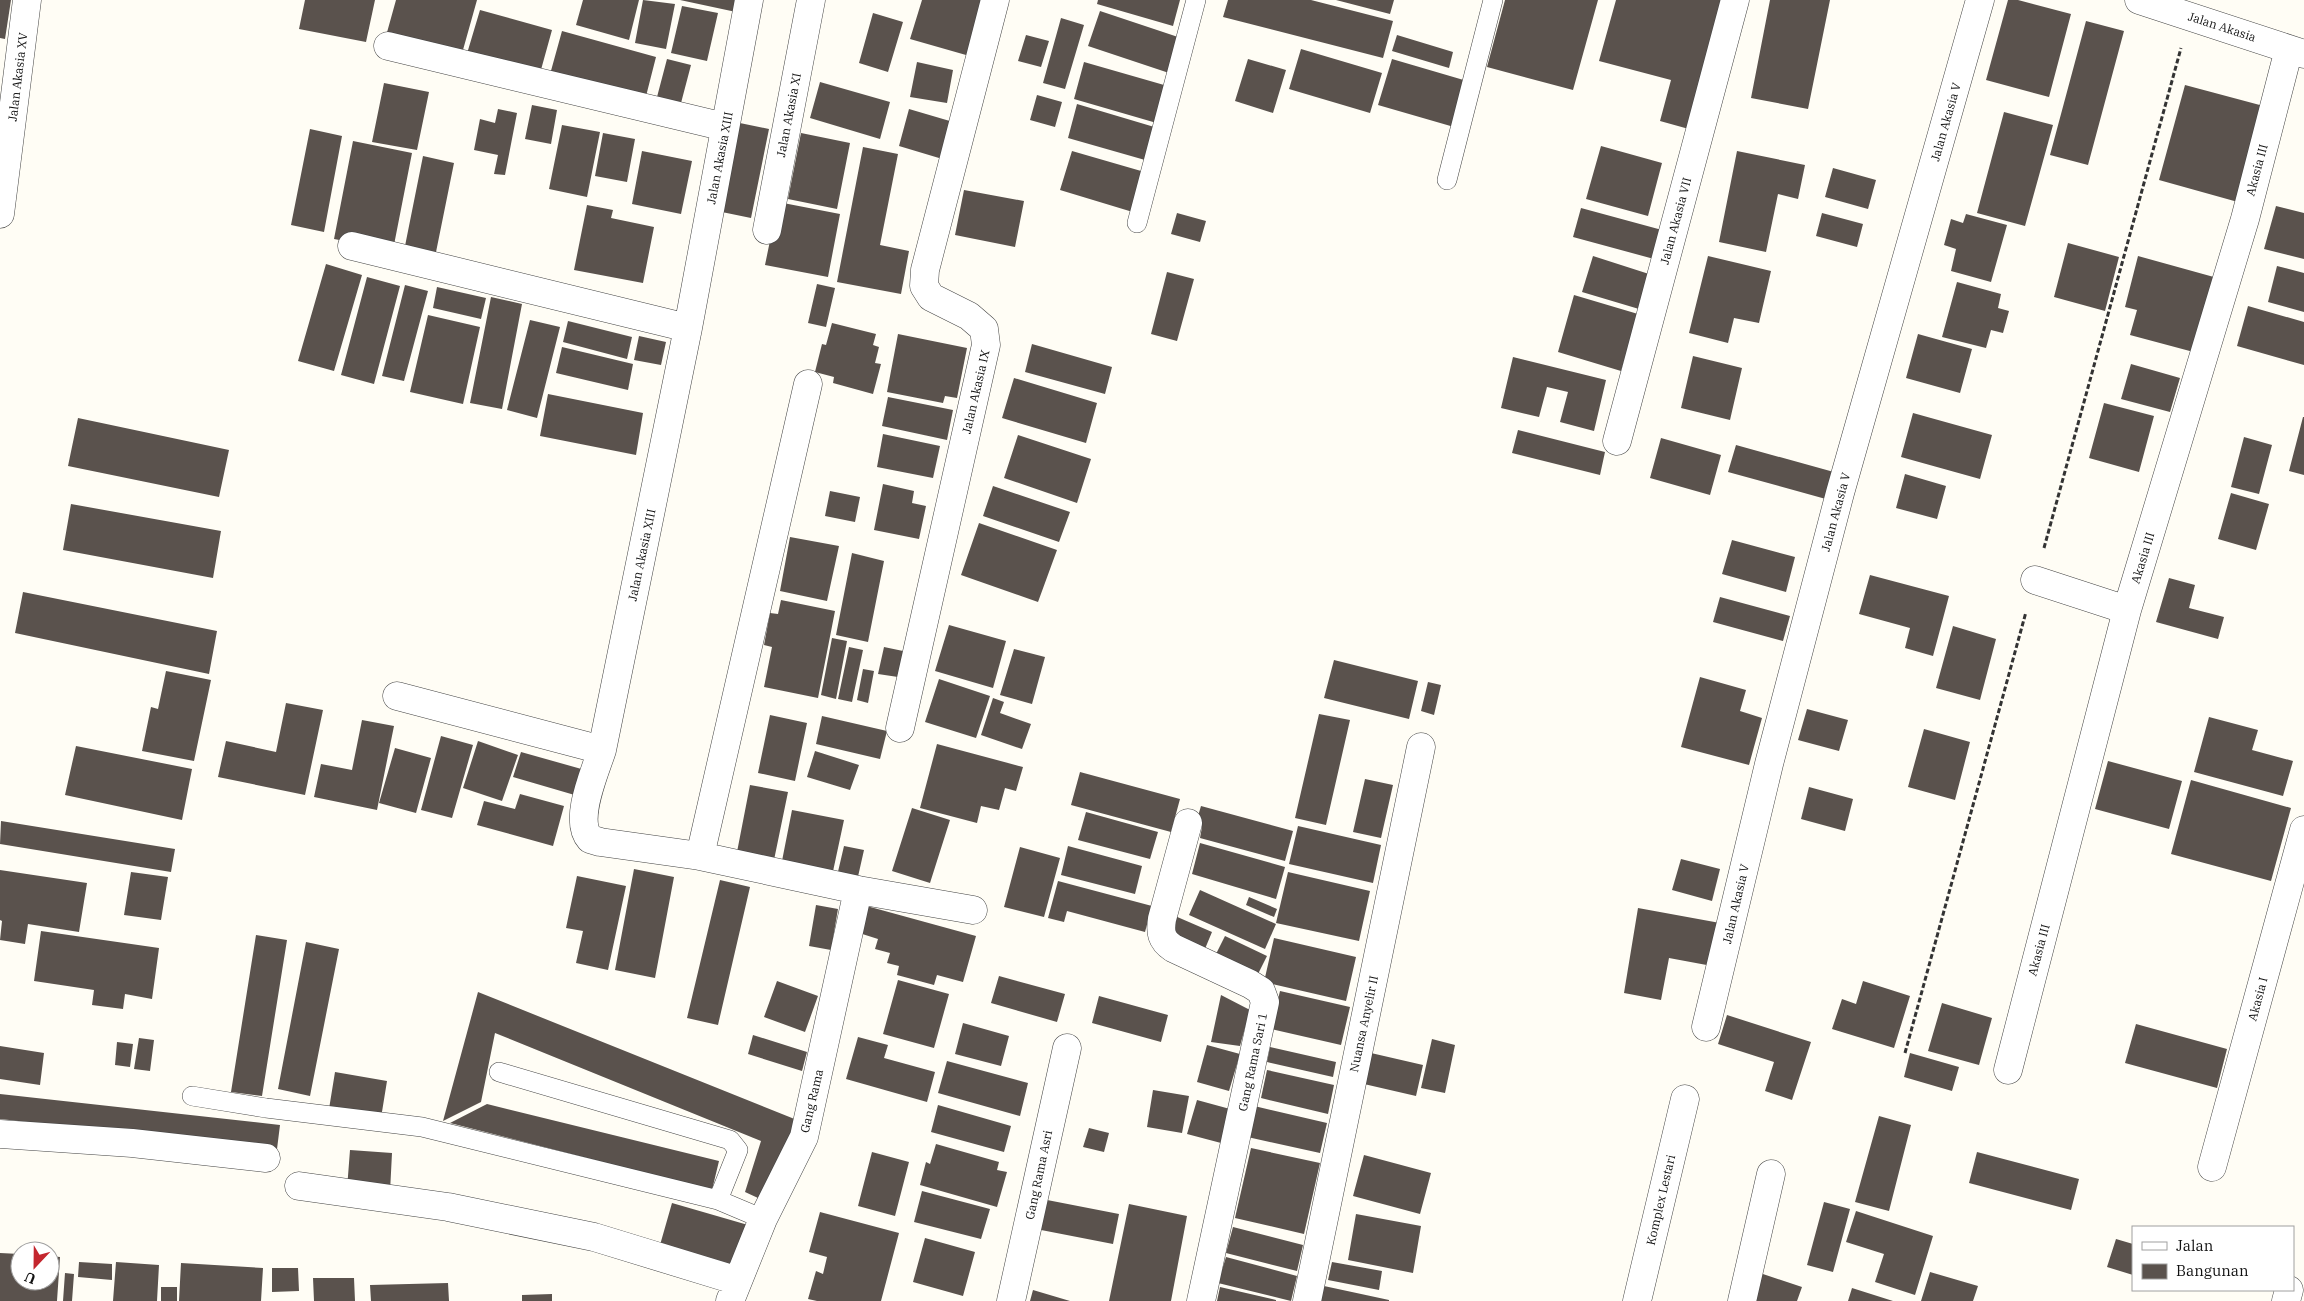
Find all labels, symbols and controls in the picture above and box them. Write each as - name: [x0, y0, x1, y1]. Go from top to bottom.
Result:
- street label: Jalan Akasia: [2186, 9, 2258, 45]
- street label: Jalan Akasia XV: [5, 32, 30, 122]
- street label: Jalan Akasia XI: [773, 72, 804, 158]
- street label: Jalan Akasia V: [1927, 81, 1964, 163]
- street label: Jalan Akasia XIII: [703, 110, 736, 205]
- street label: Akasia III: [2242, 142, 2271, 197]
- street label: Jalan Akasia VII: [1657, 176, 1694, 266]
- street label: Jalan Akasia IX: [959, 349, 992, 435]
- street label: Jalan Akasia V: [1818, 471, 1853, 553]
- street label: Jalan Akasia XIII: [624, 508, 659, 602]
- street label: Akasia III: [2128, 530, 2157, 585]
- street label: Jalan Akasia V: [1719, 863, 1752, 945]
- street label: Akasia III: [2024, 922, 2053, 977]
- street label: Nuansa Anyelir II: [1346, 974, 1381, 1074]
- street label: Akasia I: [2244, 975, 2271, 1022]
- street label: Gang Rama Sari 1: [1235, 1011, 1270, 1113]
- street label: Gang Rama: [797, 1067, 826, 1134]
- street label: Gang Rama Asri: [1022, 1129, 1055, 1221]
- street label: Komplex Lestari: [1643, 1153, 1678, 1247]
- legend: [2132, 1226, 2294, 1291]
- text: Jalan: [2176, 1236, 2214, 1255]
- north arrow: [10, 1241, 60, 1291]
- text: Bangunan: [2176, 1261, 2249, 1280]
- text: U: [22, 1268, 38, 1288]

